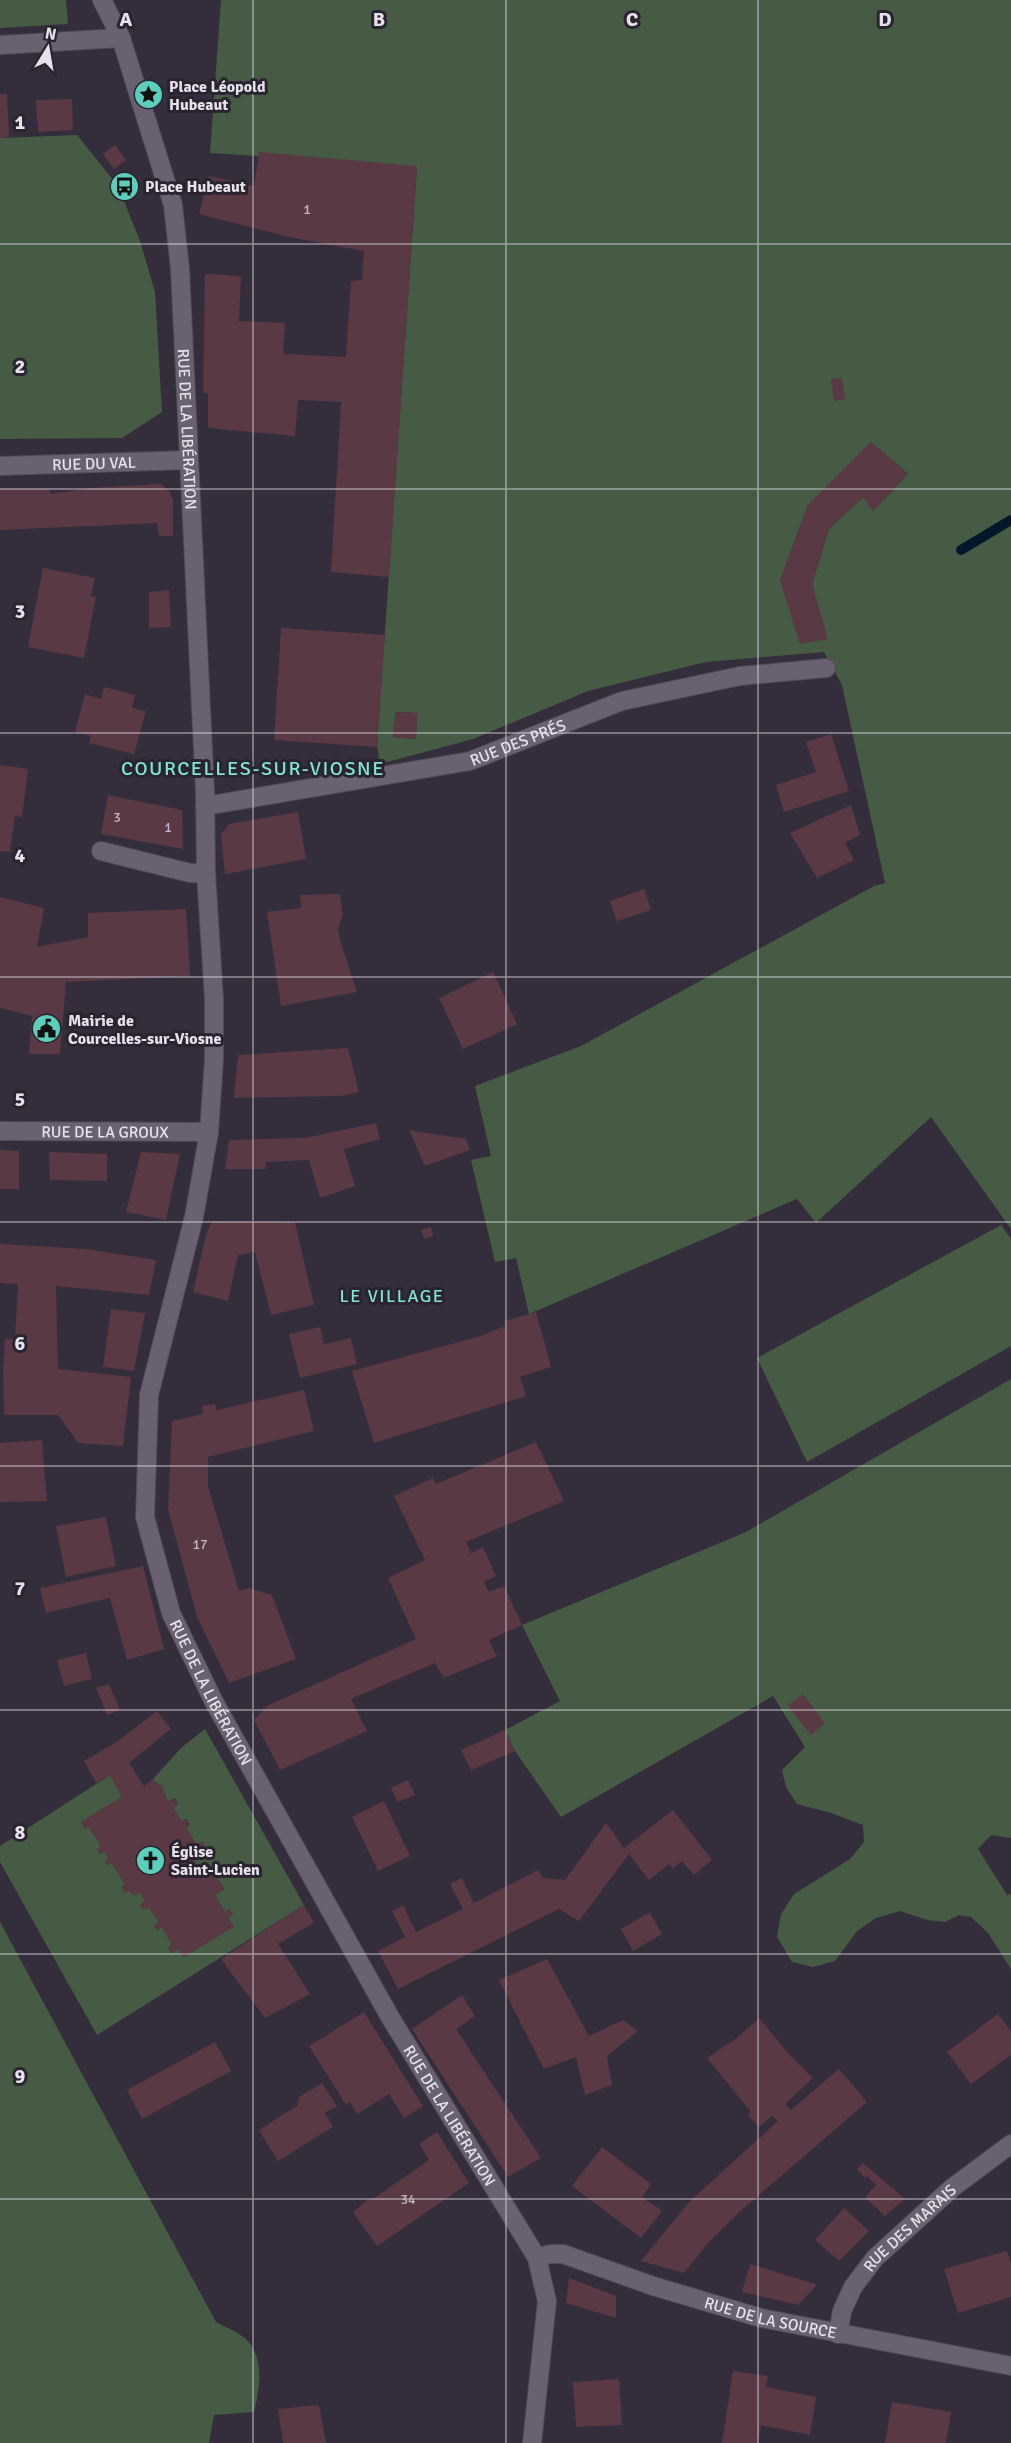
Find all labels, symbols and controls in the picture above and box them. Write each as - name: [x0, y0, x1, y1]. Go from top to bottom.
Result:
- text: A: [120, 7, 133, 32]
- text: B: [373, 7, 385, 32]
- text: C: [626, 7, 638, 32]
- text: D: [878, 7, 892, 32]
- north arrow: [18, 18, 78, 78]
- text: N: [43, 23, 58, 45]
- place label: Place Léopold Hubeaut: [169, 77, 266, 115]
- place icon: Place Léopold Hubeaut: [132, 79, 164, 111]
- text: 1: [15, 110, 26, 135]
- bus stop icon: Place Hubeaut: [108, 170, 140, 202]
- place label: Place Hubeaut: [145, 177, 246, 197]
- house number: 1: [303, 201, 311, 218]
- street label: RUE DE LA LIBÉRATION: [173, 348, 200, 510]
- text: 2: [15, 354, 25, 379]
- street label: RUE DU VAL: [52, 453, 136, 475]
- text: 3: [15, 599, 25, 624]
- street label: RUE DES PRÉS: [467, 715, 569, 771]
- district label: COURCELLES-SUR-VIOSNE: [121, 756, 385, 781]
- house number: 3: [113, 809, 121, 826]
- house number: 1: [164, 819, 172, 836]
- text: 4: [15, 843, 26, 868]
- place label: Mairie de Courcelles-sur-Viosne: [68, 1011, 221, 1049]
- public building icon: Mairie de Courcelles-sur-Viosne: [31, 1013, 63, 1045]
- text: 5: [15, 1087, 25, 1112]
- street label: RUE DE LA GROUX: [41, 1122, 169, 1143]
- district label: LE VILLAGE: [340, 1285, 444, 1307]
- text: 6: [15, 1331, 26, 1356]
- house number: 17: [192, 1536, 208, 1553]
- text: 7: [15, 1576, 26, 1601]
- street label: RUE DE LA LIBÉRATION: [165, 1616, 256, 1769]
- text: 8: [15, 1820, 26, 1845]
- place label: Église Saint-Lucien: [171, 1842, 260, 1880]
- church icon: Église Saint-Lucien: [134, 1844, 166, 1876]
- street label: RUE DE LA LIBÉRATION: [399, 2042, 500, 2190]
- text: 9: [15, 2064, 26, 2089]
- street label: RUE DES MARAIS: [859, 2180, 961, 2276]
- house number: 34: [400, 2191, 416, 2208]
- street label: RUE DE LA SOURCE: [702, 2293, 838, 2343]

